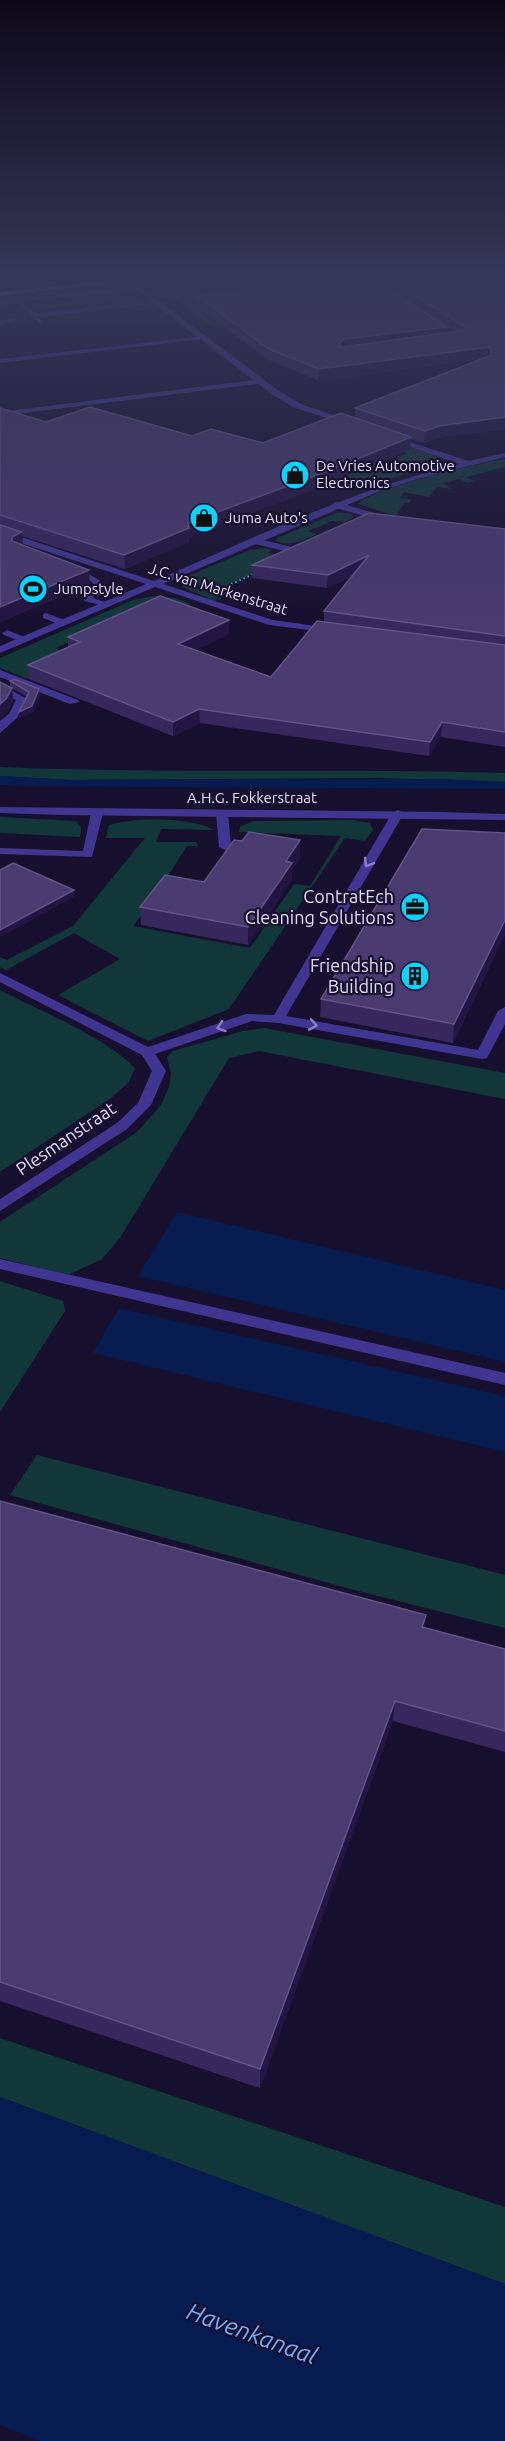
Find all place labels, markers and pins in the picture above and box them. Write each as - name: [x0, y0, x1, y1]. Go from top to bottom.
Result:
- place label: De Vries Automotive Electronics: [316, 457, 455, 491]
- shop icon: De Vries Automotive Electronics: [279, 459, 311, 491]
- shop icon: Juma Auto's: [188, 502, 220, 534]
- place label: Juma Auto's: [225, 509, 308, 526]
- sports icon: Jumpstyle: [17, 573, 49, 605]
- place label: Jumpstyle: [54, 580, 124, 597]
- place label: ContratEch Cleaning Solutions: [245, 886, 394, 927]
- office icon: ContratEch Cleaning Solutions: [399, 891, 431, 923]
- place label: Friendship Building: [310, 955, 394, 996]
- building icon: Friendship Building: [399, 960, 431, 992]

